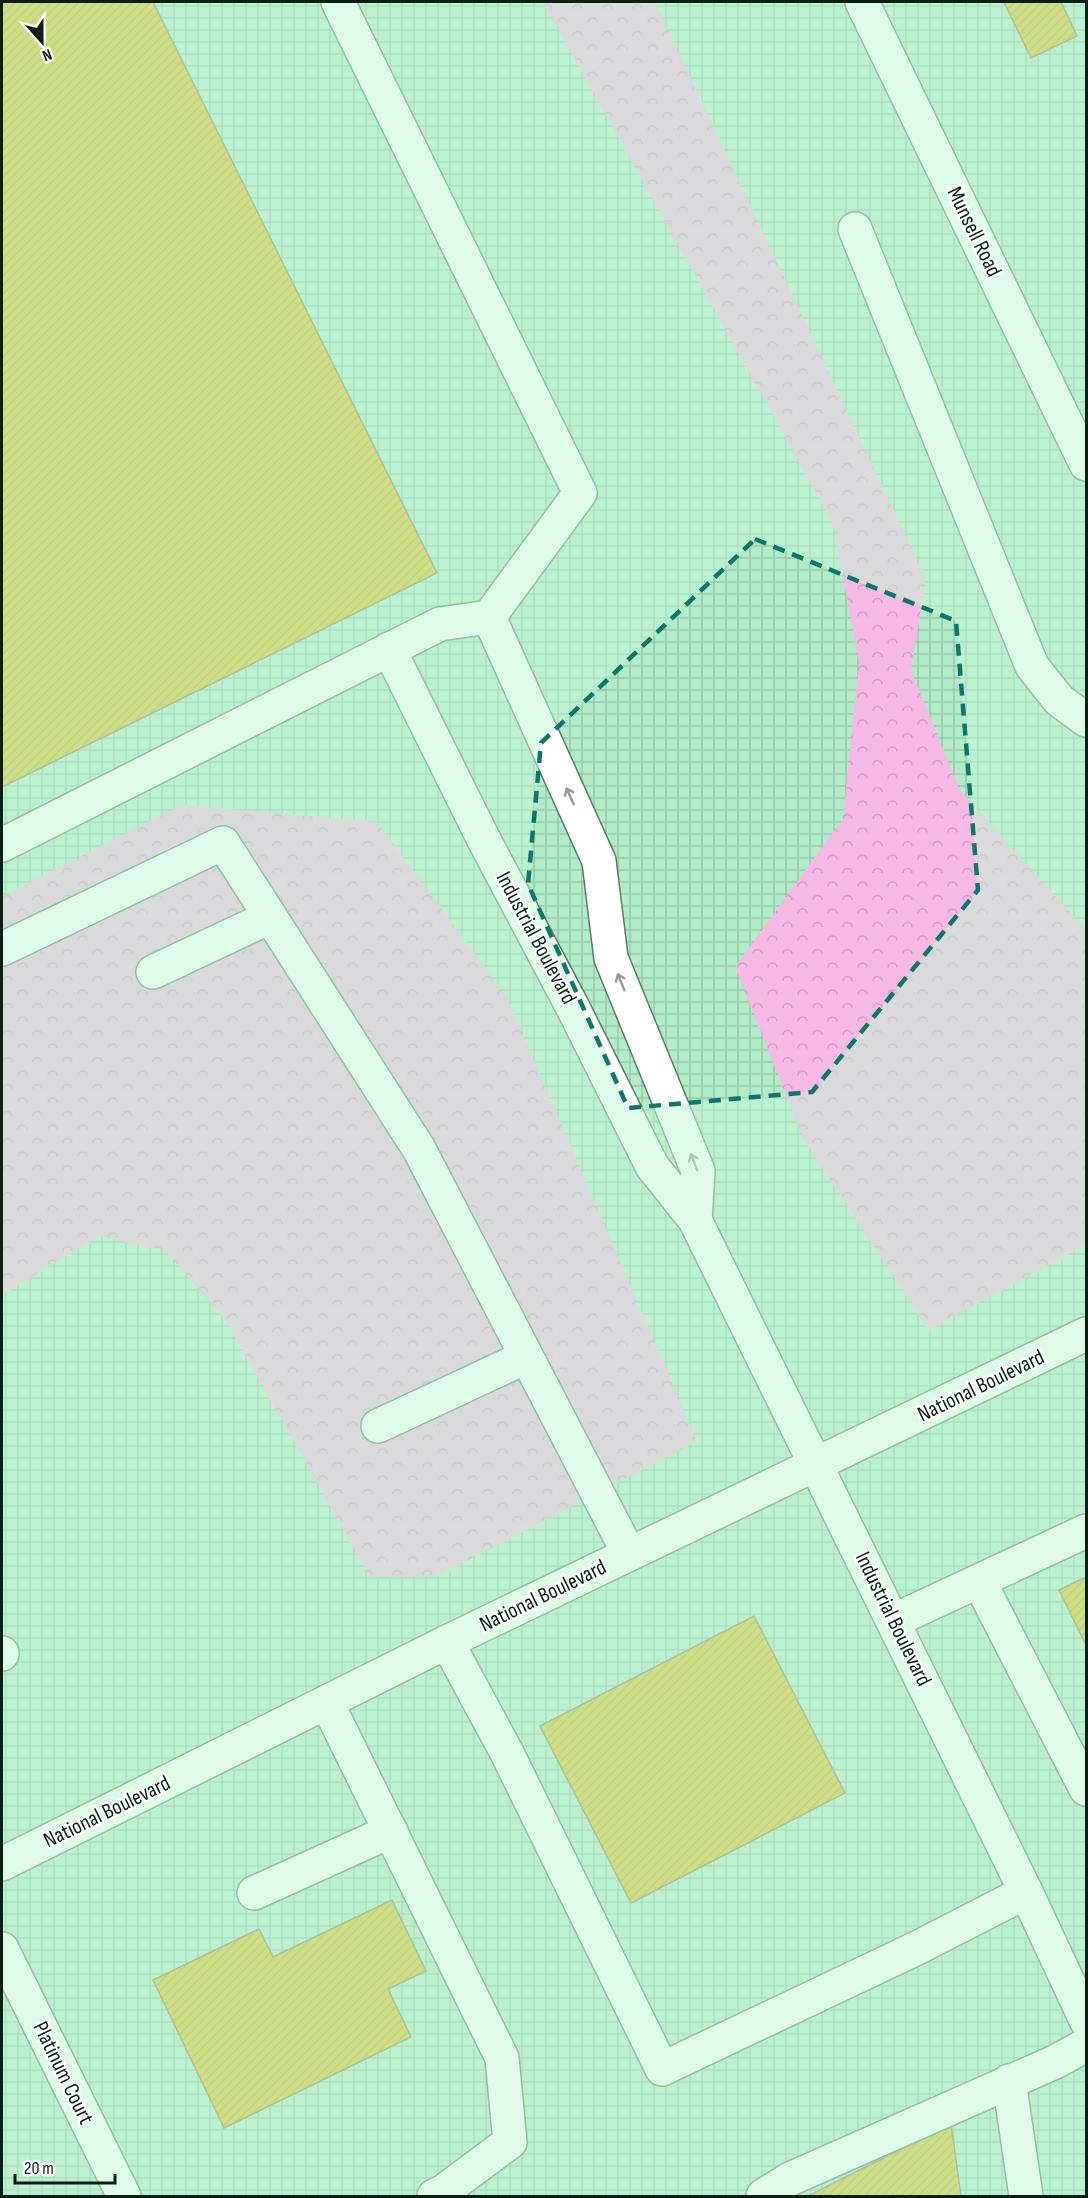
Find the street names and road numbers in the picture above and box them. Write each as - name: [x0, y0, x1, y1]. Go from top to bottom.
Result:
- street label: Munsell Road: [941, 183, 1007, 281]
- street label: Industrial Boulevard: [490, 867, 582, 1009]
- street label: National Boulevard: [913, 1344, 1049, 1428]
- street label: Industrial Boulevard: [849, 1547, 937, 1691]
- street label: National Boulevard: [475, 1554, 611, 1638]
- street label: National Boulevard: [39, 1770, 175, 1854]
- street label: Platinum Court: [27, 2017, 100, 2129]

